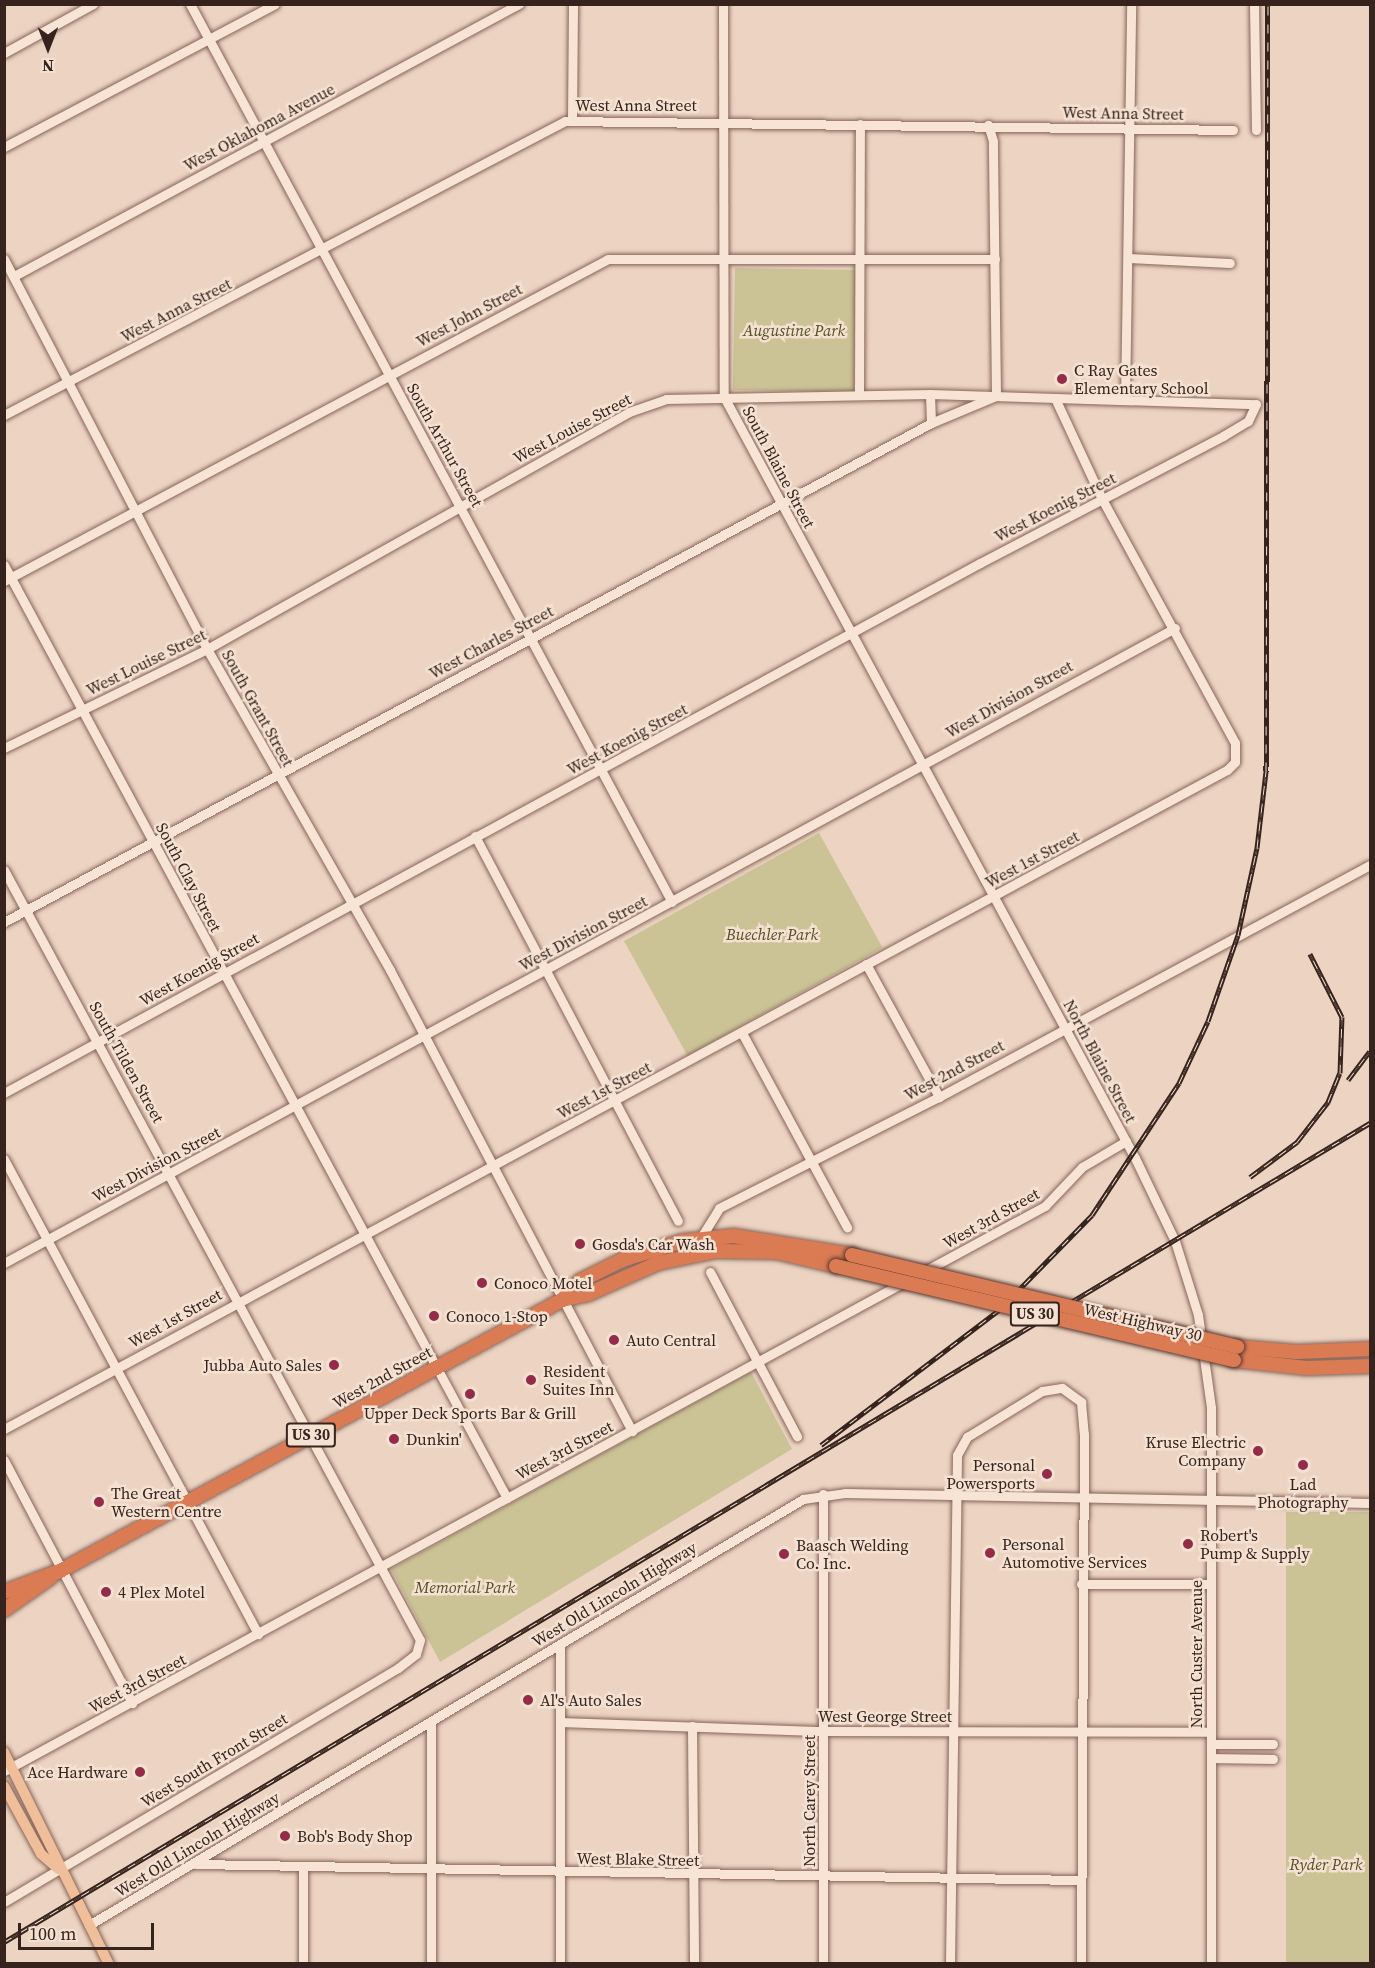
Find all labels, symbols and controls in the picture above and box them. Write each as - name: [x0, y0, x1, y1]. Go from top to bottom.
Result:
- north arrow: [18, 18, 78, 78]
- text: N: [42, 55, 54, 77]
- street label: West Oklahoma Avenue: [180, 79, 338, 175]
- street label: West Anna Street: [575, 95, 697, 115]
- street label: West Anna Street: [1062, 102, 1184, 124]
- street label: West Anna Street: [117, 274, 235, 346]
- street label: West John Street: [413, 279, 525, 351]
- park label: Augustine Park: [743, 320, 845, 340]
- place label: C Ray Gates Elementary School: [1074, 360, 1208, 398]
- marker: C Ray Gates Elementary School: [1055, 372, 1069, 386]
- street label: South Arthur Street: [403, 380, 487, 510]
- street label: West Louise Street: [510, 389, 634, 467]
- street label: South Blaine Street: [739, 403, 819, 531]
- street label: West Koenig Street: [991, 468, 1119, 546]
- street label: West Charles Street: [426, 601, 556, 683]
- street label: West Louise Street: [83, 625, 209, 699]
- street label: South Grant Street: [218, 646, 298, 770]
- street label: West Division Street: [942, 656, 1076, 742]
- street label: West Koenig Street: [564, 699, 690, 779]
- street label: South Clay Street: [152, 819, 226, 935]
- street label: West 1st Street: [982, 826, 1082, 892]
- street label: West Division Street: [516, 891, 650, 975]
- park label: Buechler Park: [726, 924, 818, 944]
- street label: West Koenig Street: [136, 928, 262, 1010]
- street label: North Blaine Street: [1060, 996, 1140, 1126]
- street label: South Tilden Street: [86, 998, 168, 1126]
- street label: West 2nd Street: [901, 1036, 1007, 1104]
- street label: West 1st Street: [554, 1057, 654, 1123]
- street label: West Division Street: [89, 1122, 223, 1206]
- street label: West 3rd Street: [940, 1184, 1042, 1252]
- place label: Gosda's Car Wash: [592, 1234, 715, 1254]
- marker: Gosda's Car Wash: [573, 1237, 587, 1251]
- place label: Conoco Motel: [494, 1273, 592, 1293]
- marker: Conoco Motel: [475, 1276, 489, 1290]
- street label: West 1st Street: [125, 1285, 225, 1351]
- street label: West Highway 30: [1082, 1299, 1204, 1345]
- road number: US 30: [1010, 1302, 1060, 1326]
- place label: Conoco 1-Stop: [446, 1306, 548, 1326]
- marker: Conoco 1-Stop: [427, 1309, 441, 1323]
- place label: Auto Central: [626, 1330, 716, 1350]
- marker: Auto Central: [607, 1333, 621, 1347]
- street label: West 2nd Street: [329, 1342, 435, 1412]
- place label: Jubba Auto Sales: [203, 1355, 322, 1375]
- marker: Jubba Auto Sales: [327, 1358, 341, 1372]
- place label: Resident Suites Inn: [543, 1361, 614, 1399]
- marker: Resident Suites Inn: [524, 1373, 538, 1387]
- marker: Upper Deck Sports Bar & Grill: [463, 1387, 477, 1401]
- place label: Upper Deck Sports Bar & Grill: [364, 1403, 576, 1423]
- street label: West 3rd Street: [512, 1416, 616, 1484]
- road number: US 30: [286, 1423, 336, 1447]
- place label: Dunkin': [406, 1429, 462, 1449]
- marker: Dunkin': [387, 1432, 401, 1446]
- place label: Kruse Electric Company: [1145, 1432, 1246, 1470]
- marker: Kruse Electric Company: [1251, 1444, 1265, 1458]
- place label: Personal Powersports: [946, 1455, 1035, 1493]
- marker: Lad Photography: [1296, 1458, 1310, 1472]
- marker: Personal Powersports: [1040, 1467, 1054, 1481]
- place label: Lad Photography: [1258, 1474, 1348, 1512]
- place label: The Great Western Centre: [111, 1483, 222, 1521]
- marker: The Great Western Centre: [92, 1495, 106, 1509]
- place label: Robert's Pump & Supply: [1200, 1525, 1310, 1563]
- place label: Personal Automotive Services: [1002, 1534, 1147, 1572]
- place label: Baasch Welding Co. Inc.: [796, 1535, 909, 1573]
- street label: West Old Lincoln Highway: [528, 1537, 700, 1651]
- marker: Robert's Pump & Supply: [1181, 1537, 1195, 1551]
- marker: Personal Automotive Services: [983, 1546, 997, 1560]
- marker: Baasch Welding Co. Inc.: [777, 1547, 791, 1561]
- park label: Memorial Park: [415, 1577, 515, 1597]
- street label: North Custer Avenue: [1186, 1580, 1206, 1728]
- place label: 4 Plex Motel: [118, 1582, 205, 1602]
- marker: 4 Plex Motel: [99, 1585, 113, 1599]
- street label: West 3rd Street: [85, 1649, 189, 1717]
- place label: Al's Auto Sales: [540, 1690, 642, 1710]
- marker: Al's Auto Sales: [521, 1693, 535, 1707]
- street label: West George Street: [818, 1706, 952, 1726]
- street label: West South Front Street: [137, 1709, 291, 1811]
- street label: North Carey Street: [799, 1735, 819, 1867]
- place label: Ace Hardware: [27, 1762, 128, 1782]
- marker: Ace Hardware: [133, 1765, 147, 1779]
- street label: West Old Lincoln Highway: [111, 1787, 283, 1901]
- place label: Bob's Body Shop: [297, 1826, 413, 1846]
- marker: Bob's Body Shop: [278, 1829, 292, 1843]
- street label: West Blake Street: [577, 1848, 699, 1870]
- park label: Ryder Park: [1289, 1854, 1363, 1874]
- scale bar: [21, 1911, 158, 1949]
- text: 100 m: [29, 1921, 76, 1946]

